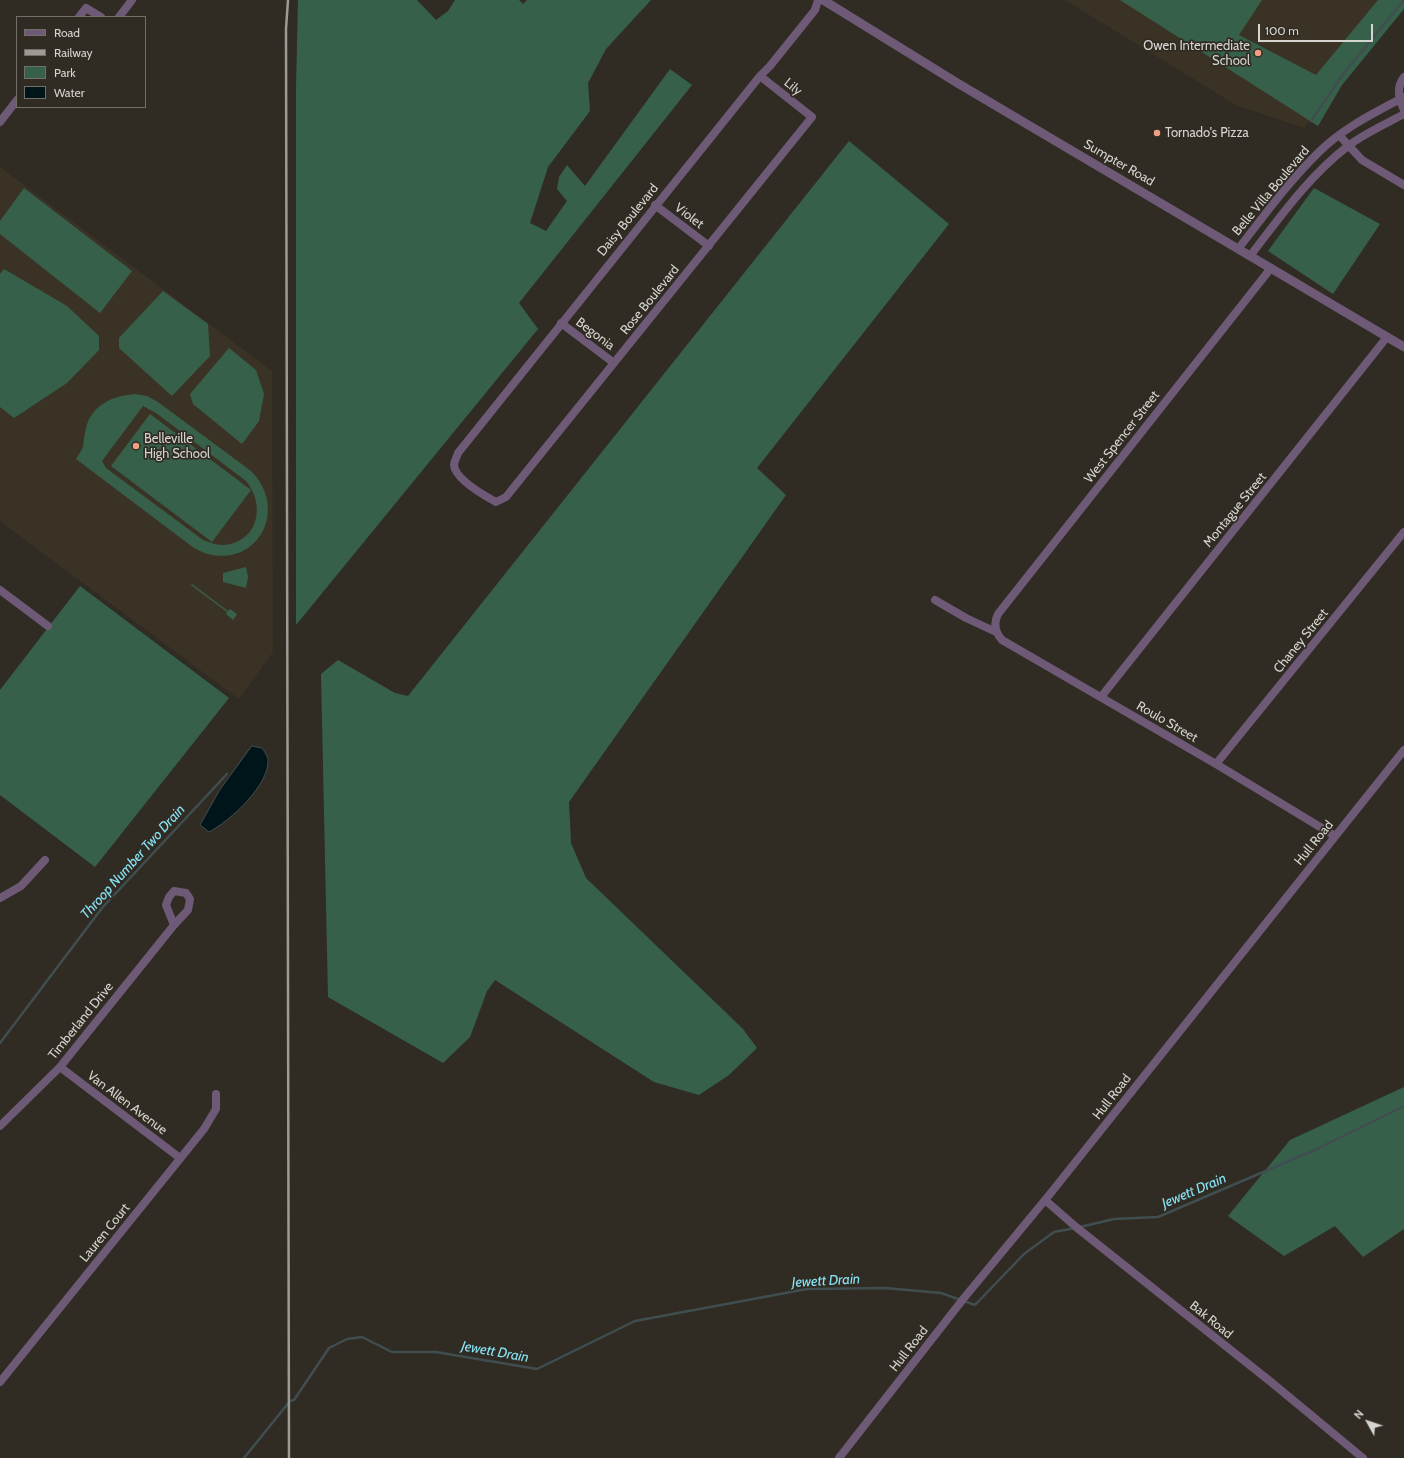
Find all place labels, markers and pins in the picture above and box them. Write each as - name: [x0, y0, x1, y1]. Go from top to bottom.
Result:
- place label: Owen Intermediate School: [1143, 38, 1250, 69]
- marker: Owen Intermediate School: [1253, 48, 1263, 58]
- place label: Tornado's Pizza: [1165, 125, 1249, 141]
- marker: Tornado's Pizza: [1152, 128, 1162, 138]
- place label: Belleville High School: [144, 431, 210, 462]
- marker: Belleville High School: [131, 441, 141, 451]

